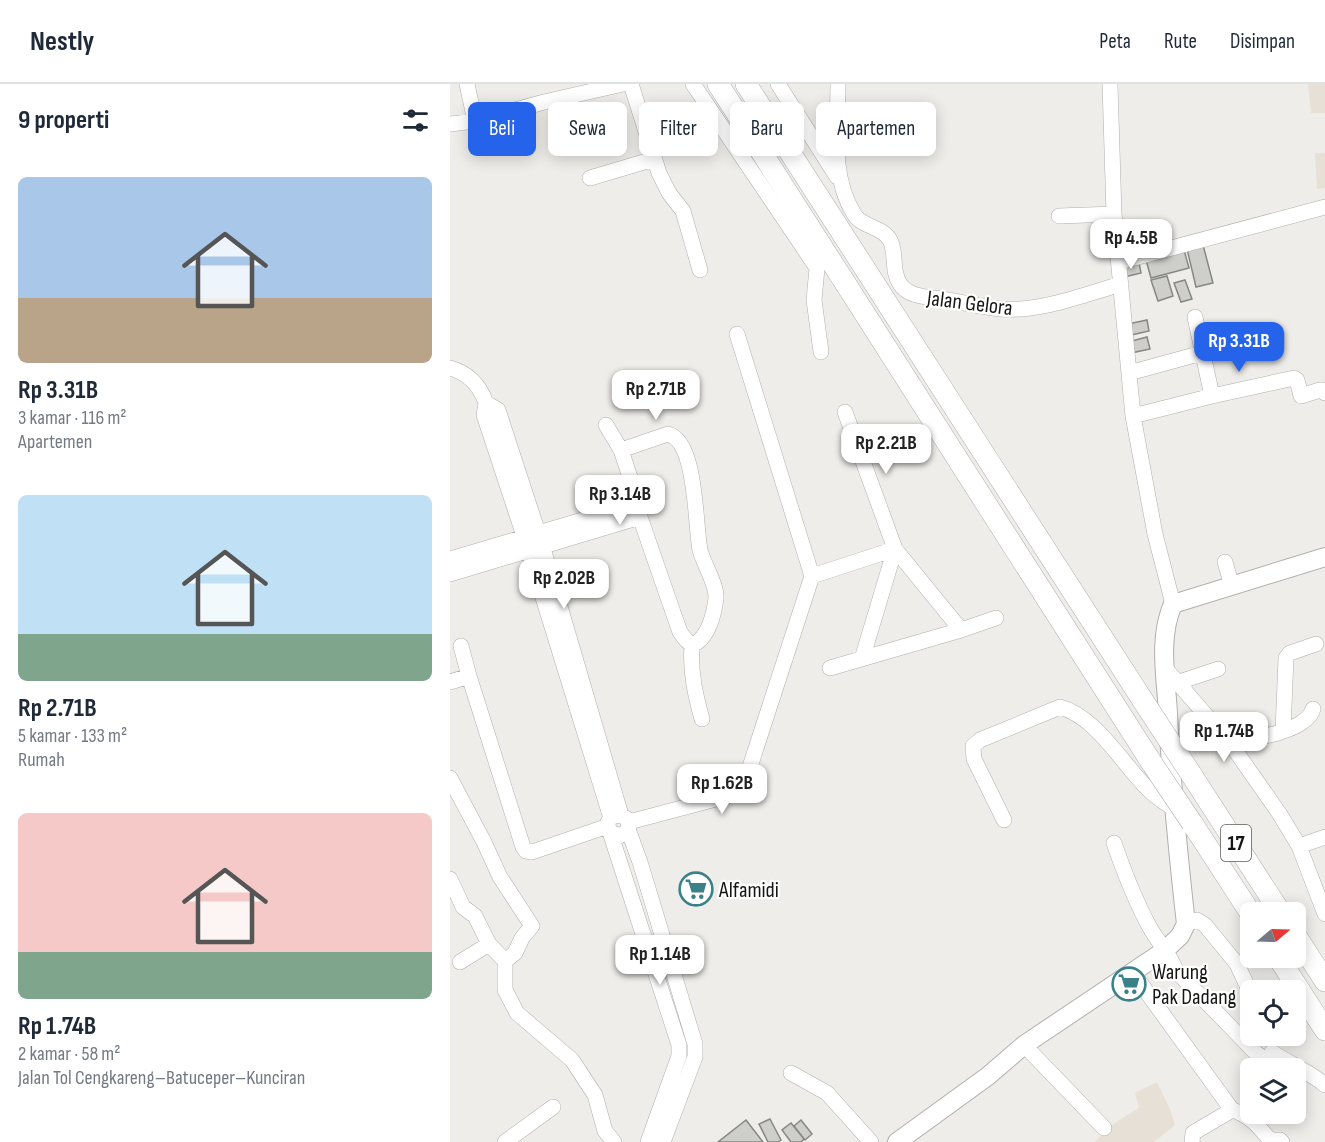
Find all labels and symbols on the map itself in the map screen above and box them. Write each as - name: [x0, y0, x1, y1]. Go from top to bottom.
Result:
- pin: Rp 4.5B: [1076, 219, 1186, 270]
- street label: Jalan Gelora: [925, 285, 1014, 322]
- pin: Rp 3.31B: [1177, 322, 1301, 373]
- pin: Rp 2.71B: [594, 370, 718, 421]
- pin: Rp 2.21B: [824, 424, 948, 475]
- pin: Rp 3.14B: [558, 475, 682, 526]
- pin: Rp 2.02B: [502, 559, 626, 610]
- pin: Rp 1.74B: [1162, 712, 1286, 763]
- pin: Rp 1.62B: [660, 764, 784, 815]
- road number: 17: [1221, 825, 1251, 861]
- supermarket icon: Alfamidi: [678, 871, 714, 907]
- place label: Alfamidi: [718, 877, 779, 904]
- north arrow: [1240, 902, 1306, 968]
- pin: Rp 1.14B: [598, 935, 722, 986]
- place label: Warung Pak Dadang: [1152, 959, 1237, 1011]
- supermarket icon: Warung Pak Dadang: [1111, 966, 1147, 1002]

